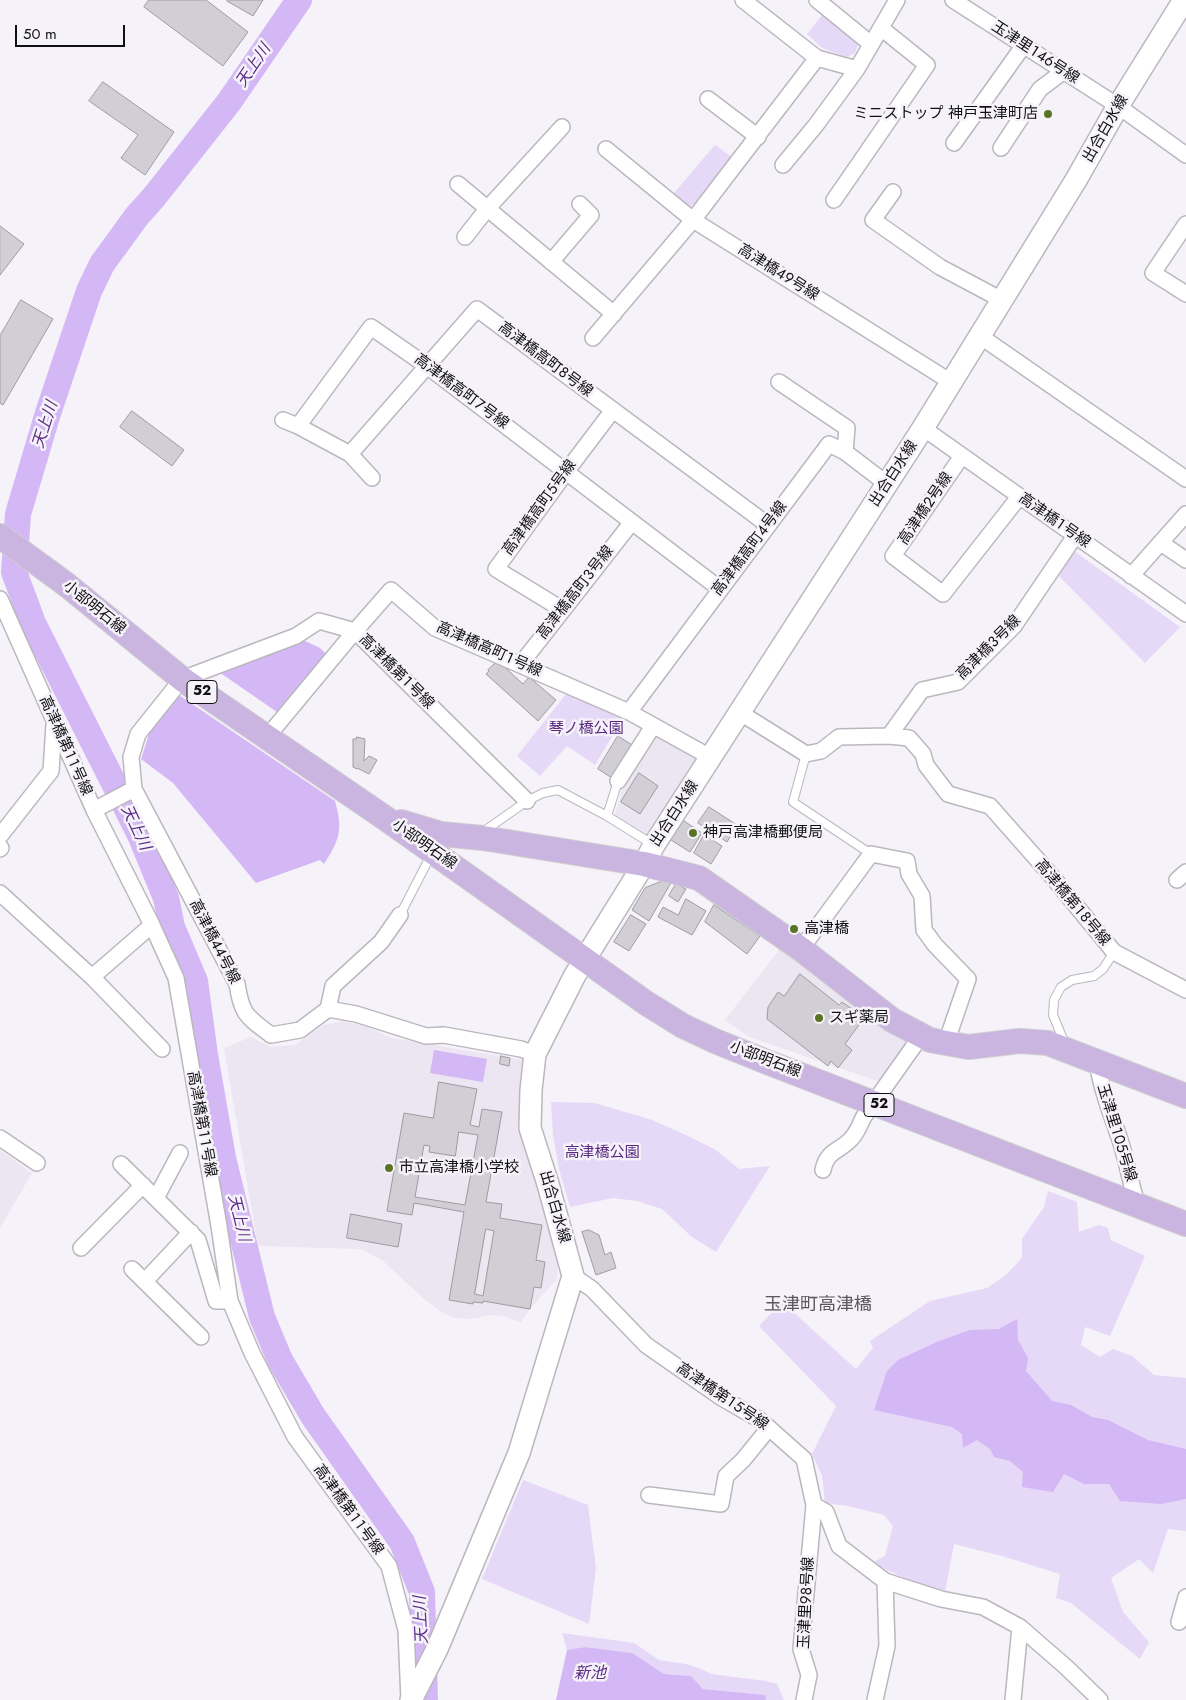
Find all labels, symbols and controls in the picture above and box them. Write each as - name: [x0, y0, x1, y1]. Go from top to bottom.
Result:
- scale bar: [18, 15, 128, 47]
- street label: 玉津里１４６号線: [988, 18, 1082, 88]
- text: 50 m: [23, 23, 57, 45]
- water label: 天上川: [233, 41, 275, 91]
- street label: 出合白水線: [1079, 92, 1133, 166]
- place label: ミニストップ 神戸玉津町店: [854, 105, 1038, 123]
- marker: ミニストップ 神戸玉津町店: [1042, 108, 1054, 120]
- street label: 高津橋４９号線: [734, 241, 822, 305]
- street label: 高津橋高町８号線: [494, 319, 596, 401]
- street label: 高津橋高町７号線: [410, 351, 512, 433]
- water label: 天上川: [29, 399, 63, 451]
- street label: 出合白水線: [866, 438, 922, 510]
- street label: 高津橋高町５号線: [499, 457, 581, 559]
- street label: 高津橋２号線: [895, 469, 957, 549]
- street label: 高津橋１号線: [1015, 490, 1093, 552]
- street label: 高津橋高町４号線: [709, 498, 791, 600]
- street label: 高津橋高町３号線: [534, 543, 618, 643]
- street label: 小部明石線: [59, 577, 129, 639]
- street label: 高津橋３号線: [953, 612, 1025, 684]
- street label: 高津橋高町１号線: [433, 619, 545, 681]
- street label: 高津橋第１号線: [355, 631, 437, 713]
- road number: 52: [187, 680, 217, 704]
- street label: 高津橋第１１号線: [35, 693, 95, 799]
- park label: 琴ノ橋公園: [549, 720, 623, 738]
- street label: 出合白水線: [647, 778, 703, 850]
- water label: 天上川: [116, 802, 154, 854]
- street label: 小部明石線: [388, 816, 460, 874]
- place label: 神戸高津橋郵便局: [703, 824, 823, 842]
- marker: 神戸高津橋郵便局: [687, 827, 699, 839]
- street label: 高津橋第１８号線: [1031, 856, 1113, 950]
- street label: 高津橋４４号線: [185, 897, 243, 987]
- place label: 高津橋: [804, 920, 849, 938]
- marker: 高津橋: [788, 923, 800, 935]
- place label: スギ薬局: [829, 1009, 889, 1027]
- marker: スギ薬局: [813, 1012, 825, 1024]
- street label: 小部明石線: [727, 1038, 803, 1082]
- street label: 高津橋第１１号線: [183, 1070, 219, 1178]
- street label: 玉津里１０５号線: [1093, 1082, 1139, 1184]
- road number: 52: [864, 1094, 894, 1116]
- park label: 高津橋公園: [565, 1144, 639, 1162]
- place label: 市立高津橋小学校: [399, 1159, 519, 1177]
- marker: 市立高津橋小学校: [383, 1162, 395, 1174]
- street label: 出合白水線: [535, 1168, 573, 1246]
- water label: 天上川: [223, 1192, 253, 1244]
- district label: 玉津町高津橋: [764, 1295, 872, 1317]
- street label: 高津橋第１５号線: [672, 1360, 772, 1434]
- street label: 高津橋第１１号線: [309, 1461, 387, 1559]
- street label: 玉津里９８号線: [796, 1556, 818, 1650]
- water label: 天上川: [411, 1596, 433, 1644]
- water label: 新池: [574, 1664, 606, 1684]

